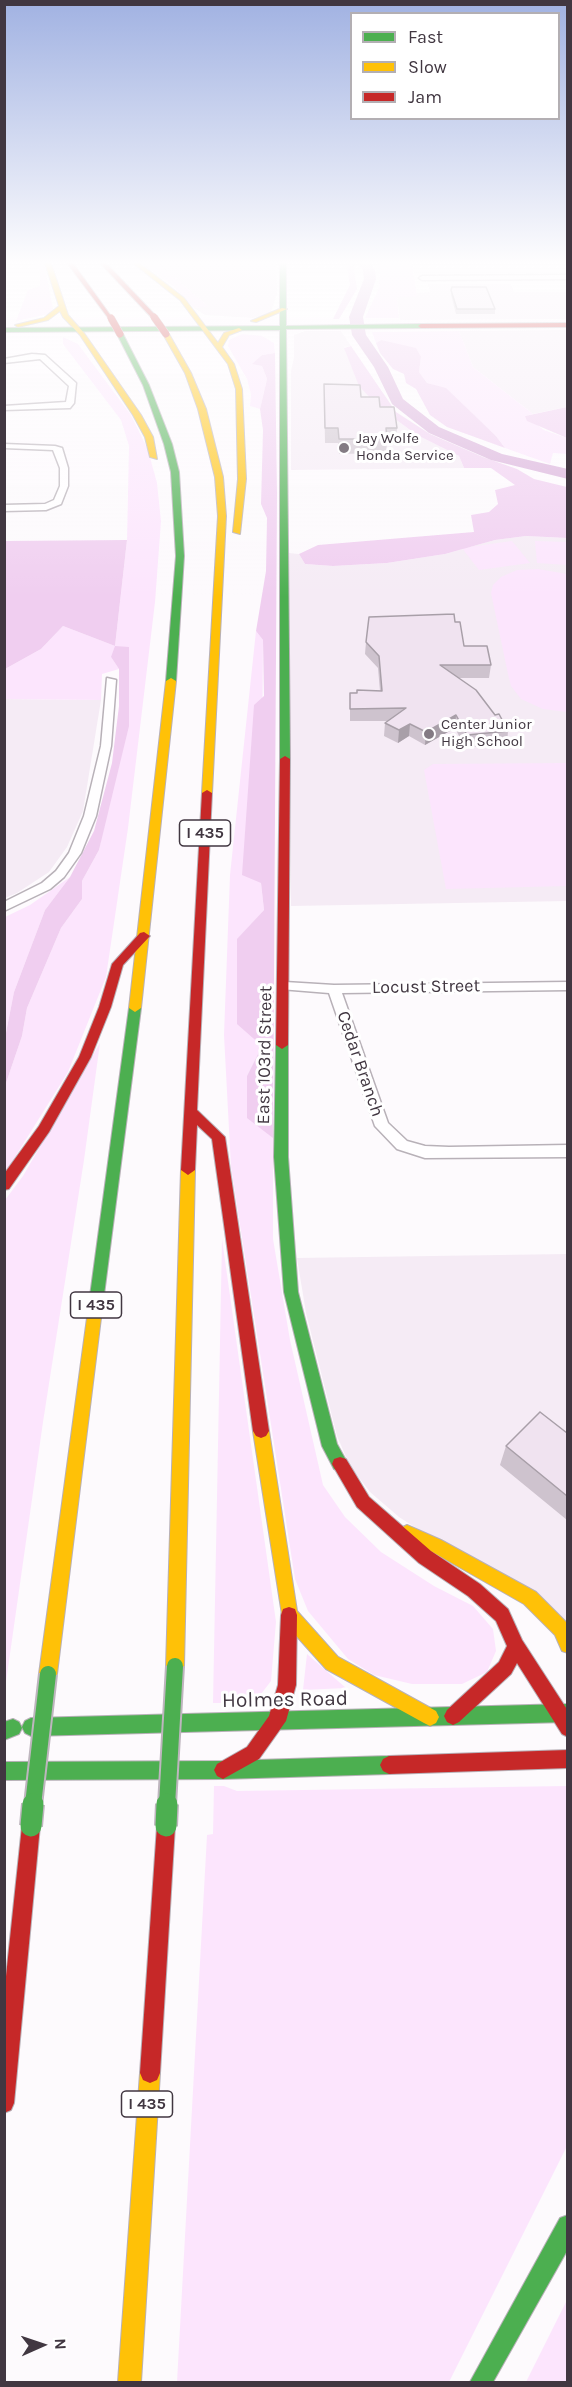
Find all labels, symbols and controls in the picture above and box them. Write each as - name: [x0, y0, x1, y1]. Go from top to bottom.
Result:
- legend: [350, 12, 560, 120]
- text: Fast: [408, 26, 443, 48]
- text: Slow: [408, 56, 447, 78]
- text: Jam: [408, 86, 442, 108]
- place label: Jay Wolfe Honda Service: [356, 430, 454, 465]
- marker: Jay Wolfe Honda Service: [337, 441, 351, 455]
- place label: Center Junior High School: [441, 716, 532, 751]
- marker: Center Junior High School: [422, 727, 436, 741]
- road number: I 435: [180, 820, 230, 846]
- street label: Locust Street: [372, 975, 480, 999]
- street label: East 103rd Street: [253, 985, 277, 1125]
- street label: Cedar Branch: [332, 1008, 388, 1120]
- road number: I 435: [70, 1292, 122, 1318]
- street label: Holmes Road: [222, 1686, 348, 1714]
- road number: I 435: [122, 2091, 172, 2117]
- north arrow: [12, 2315, 72, 2375]
- text: N: [51, 2338, 70, 2350]

